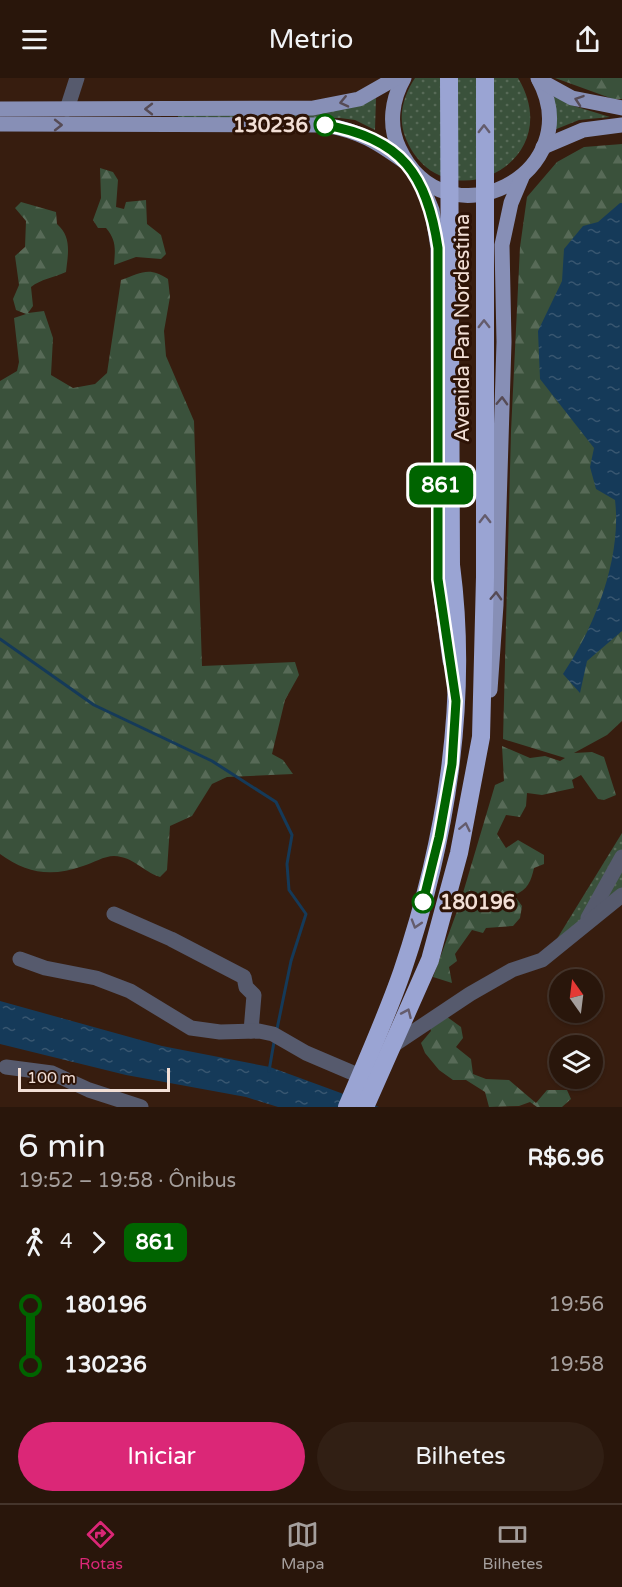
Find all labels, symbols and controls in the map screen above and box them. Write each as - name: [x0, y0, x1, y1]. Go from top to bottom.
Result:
- icon: menu: [18, 23, 51, 56]
- text: Metrio: [269, 23, 353, 56]
- icon: share: [571, 23, 604, 56]
- one-way arrow: [574, 94, 585, 107]
- one-way arrow: [339, 95, 349, 108]
- one-way arrow: [145, 103, 154, 115]
- place label: 130236: [233, 114, 308, 138]
- marker: 130236: [314, 114, 336, 136]
- one-way arrow: [54, 119, 63, 131]
- one-way arrow: [478, 124, 490, 133]
- street label: Avenida Pan Nordestina: [451, 214, 475, 442]
- one-way arrow: [478, 319, 490, 328]
- one-way arrow: [496, 396, 509, 405]
- line badge: 861: [406, 466, 476, 504]
- text: 861: [421, 473, 461, 498]
- one-way arrow: [479, 514, 491, 523]
- one-way arrow: [490, 591, 503, 600]
- one-way arrow: [458, 822, 471, 832]
- marker: 180196: [412, 891, 434, 913]
- place label: 180196: [440, 891, 515, 915]
- one-way arrow: [411, 918, 423, 929]
- north arrow: [549, 969, 603, 1023]
- map controls: [549, 969, 603, 1089]
- one-way arrow: [400, 1008, 412, 1019]
- button: layers: [549, 1035, 603, 1089]
- scale bar: [18, 1065, 170, 1092]
- text: 100 m: [27, 1068, 76, 1088]
- text: 6 min: [18, 1127, 106, 1166]
- text: R$6.96: [528, 1145, 604, 1171]
- text: 19:52 – 19:58 · Ônibus: [18, 1169, 236, 1193]
- icon: walk: [18, 1226, 51, 1259]
- icon: forward: [82, 1226, 115, 1259]
- text: 4: [60, 1230, 73, 1254]
- text: 861: [136, 1230, 175, 1255]
- text: 180196: [64, 1292, 147, 1318]
- text: 19:56: [549, 1293, 604, 1317]
- text: 130236: [64, 1352, 147, 1378]
- text: 19:58: [549, 1353, 604, 1377]
- button: Iniciar: [18, 1422, 305, 1491]
- button: Bilhetes: [317, 1422, 604, 1491]
- tab: Rotas: [79, 1518, 123, 1574]
- tab: Mapa: [281, 1518, 324, 1574]
- tab: Bilhetes: [483, 1518, 543, 1574]

